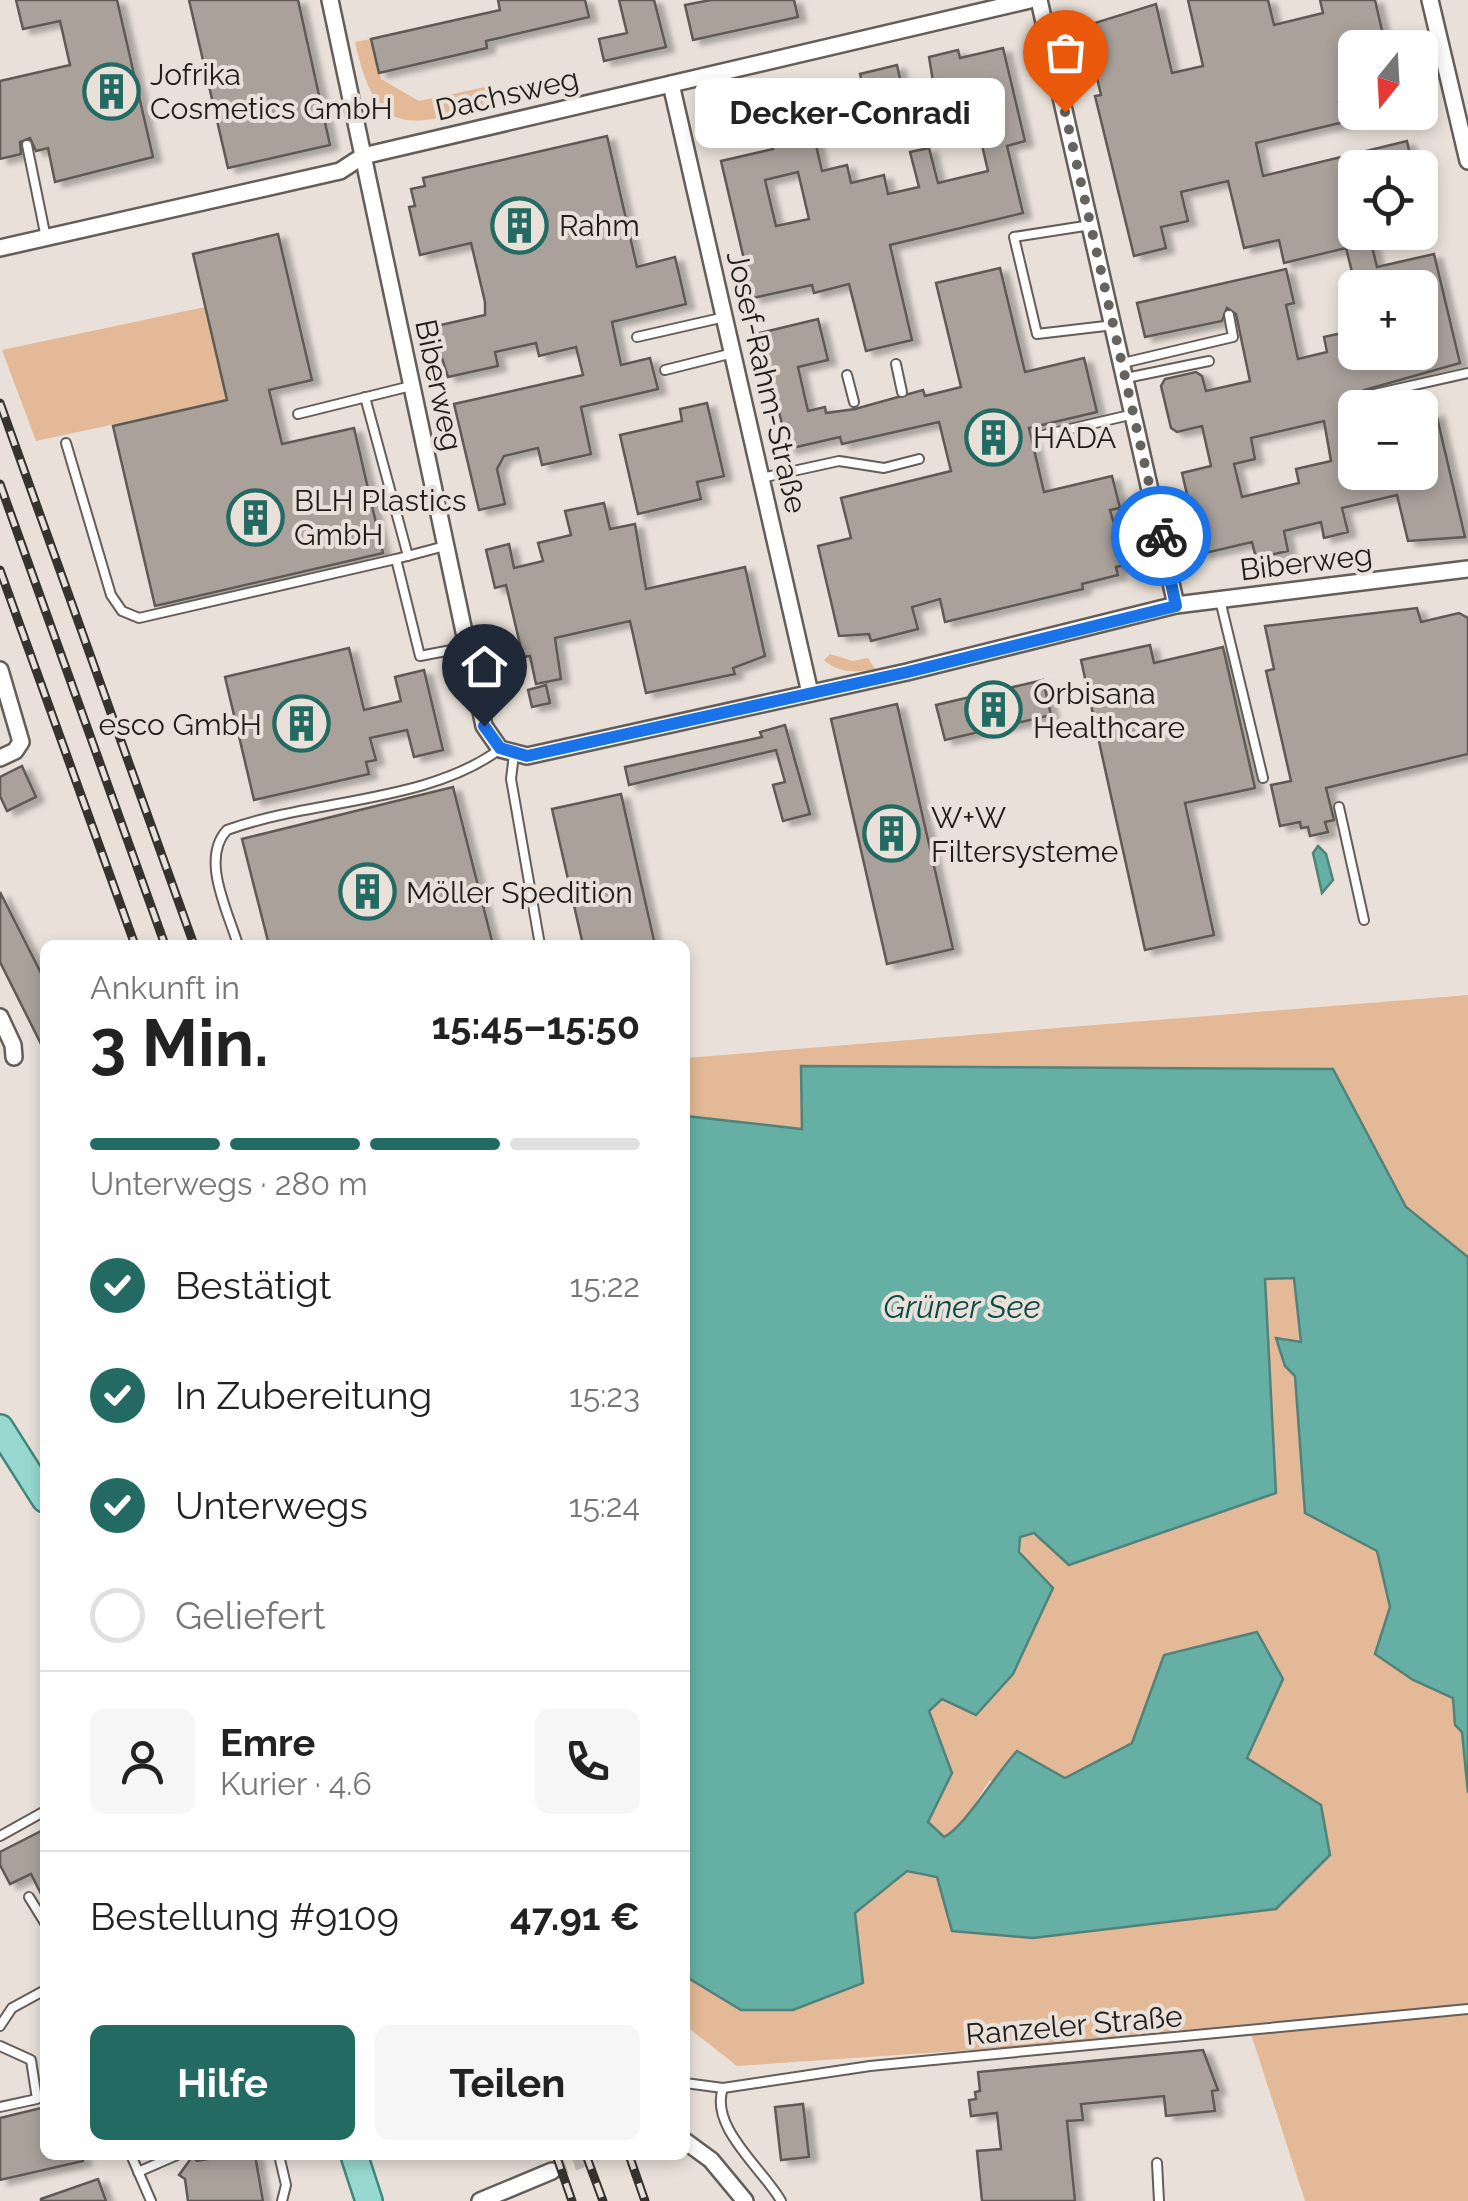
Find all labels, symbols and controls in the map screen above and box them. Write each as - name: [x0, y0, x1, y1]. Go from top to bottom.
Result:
- pin: [1023, 10, 1108, 113]
- icon: bag: [1038, 25, 1093, 80]
- north arrow: [1338, 30, 1438, 130]
- map controls: [1338, 30, 1438, 490]
- place label: Jofrika Cosmetics GmbH: [150, 57, 393, 126]
- building icon: Jofrika Cosmetics GmbH: [81, 61, 141, 121]
- street label: Dachsweg: [432, 61, 582, 127]
- callout: Decker-Conradi: [695, 77, 1005, 147]
- text: Decker-Conradi: [729, 94, 971, 131]
- button: locate: [1338, 150, 1438, 250]
- building icon: Rahm: [490, 195, 550, 255]
- place label: Rahm: [559, 208, 640, 243]
- street label: Josef-Rahm-Straße: [720, 247, 814, 517]
- button: +: [1338, 270, 1438, 370]
- street label: Biberweg: [408, 316, 470, 454]
- button: −: [1338, 390, 1438, 490]
- building icon: HADA: [964, 407, 1024, 467]
- place label: HADA: [1033, 420, 1116, 455]
- place label: BLH Plastics GmbH: [294, 483, 466, 552]
- courier: [1111, 486, 1211, 586]
- building icon: BLH Plastics GmbH: [225, 487, 285, 547]
- icon: bike: [1134, 509, 1189, 564]
- street label: Biberweg: [1238, 537, 1374, 587]
- pin: [442, 624, 527, 727]
- icon: home: [457, 639, 512, 694]
- place label: Orbisana Healthcare: [1033, 676, 1185, 745]
- building icon: Orbisana Healthcare: [964, 680, 1024, 740]
- building icon: esco GmbH: [271, 694, 331, 754]
- place label: esco GmbH: [99, 707, 262, 742]
- place label: W+W Filtersysteme: [931, 800, 1118, 869]
- building icon: W+W Filtersysteme: [862, 804, 922, 864]
- building icon: Möller Spedition: [337, 862, 397, 922]
- place label: Möller Spedition: [406, 875, 633, 910]
- text: Ankunft in: [90, 969, 240, 1006]
- text: 15:45–15:50: [432, 1003, 640, 1048]
- text: 3 Min.: [90, 1005, 269, 1081]
- text: Unterwegs · 280 m: [90, 1165, 368, 1202]
- icon: check: [90, 1258, 145, 1313]
- text: Bestätigt: [175, 1263, 332, 1308]
- text: 15:22: [570, 1267, 640, 1304]
- water label: Grüner See: [883, 1288, 1041, 1325]
- icon: check: [90, 1368, 145, 1423]
- text: In Zubereitung: [175, 1373, 432, 1418]
- text: 15:23: [569, 1377, 640, 1414]
- icon: check: [90, 1478, 145, 1533]
- text: Unterwegs: [175, 1483, 368, 1528]
- text: 15:24: [569, 1487, 640, 1524]
- text: Geliefert: [175, 1593, 326, 1638]
- button: person: [90, 1709, 195, 1814]
- button: phone: [535, 1709, 640, 1814]
- text: Emre: [220, 1720, 315, 1765]
- text: Kurier · 4.6: [220, 1765, 372, 1802]
- text: Bestellung #9109: [90, 1894, 399, 1939]
- text: 47.91 €: [510, 1894, 640, 1939]
- street label: Ranzeler Straße: [964, 1998, 1184, 2052]
- button: Hilfe: [90, 2025, 355, 2140]
- button: Teilen: [375, 2025, 640, 2140]

